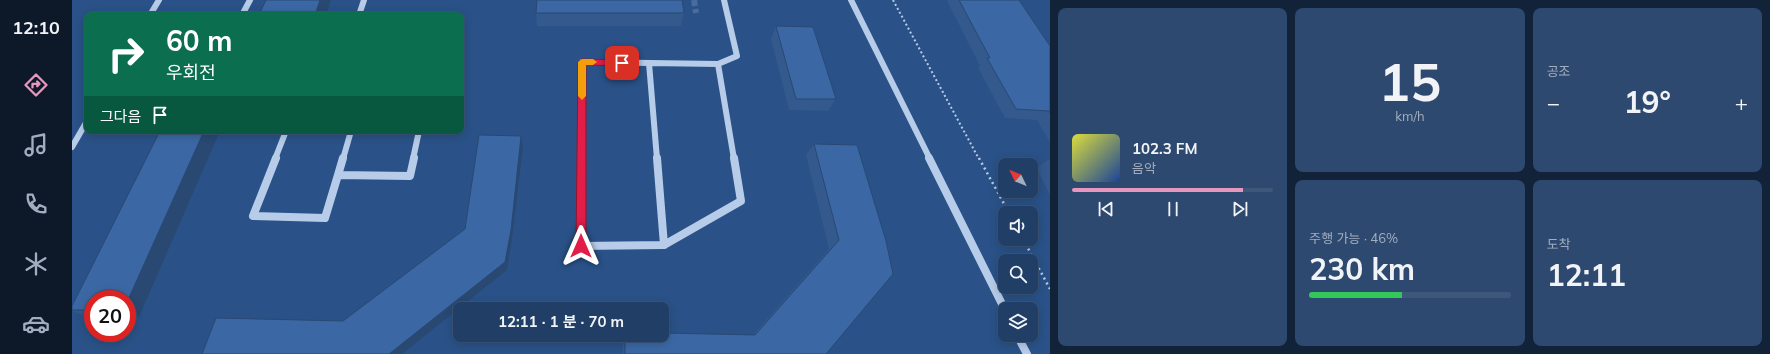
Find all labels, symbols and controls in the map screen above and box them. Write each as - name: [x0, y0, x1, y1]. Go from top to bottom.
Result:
- text: 12:10: [12, 16, 60, 39]
- text: 60 m: [166, 23, 232, 58]
- icon: right: [100, 28, 152, 80]
- pin: [605, 46, 639, 80]
- text: 15: [1379, 49, 1441, 114]
- icon: arrive: [611, 52, 633, 74]
- text: 우회전: [166, 61, 216, 84]
- text: 공조: [1547, 63, 1571, 79]
- icon: directions: [22, 71, 50, 99]
- text: 19°: [1624, 83, 1671, 121]
- text: −: [1547, 89, 1560, 117]
- text: +: [1735, 89, 1748, 117]
- icon: arrive: [149, 104, 171, 126]
- text: 그다음: [100, 107, 141, 126]
- text: km/h: [1395, 108, 1425, 124]
- icon: music: [22, 131, 50, 159]
- text: 102.3 FM: [1132, 139, 1197, 158]
- north arrow: [998, 158, 1038, 198]
- map controls: [998, 158, 1038, 342]
- text: 음악: [1132, 160, 1156, 176]
- icon: phone: [22, 190, 50, 218]
- icon: previous: [1095, 198, 1117, 220]
- icon: pause: [1162, 198, 1184, 220]
- icon: next: [1229, 198, 1251, 220]
- button: sound: [998, 206, 1038, 246]
- position arrow: [560, 225, 602, 267]
- text: 주행 가능 · 46%: [1309, 230, 1398, 246]
- text: 도착: [1547, 236, 1571, 252]
- icon: climate: [22, 250, 50, 278]
- text: 230 km: [1309, 250, 1415, 288]
- button: search: [998, 254, 1038, 294]
- text: 12:11: [1547, 256, 1626, 294]
- speed limit sign: 20: [84, 290, 136, 342]
- button: layers: [998, 302, 1038, 342]
- icon: car: [22, 310, 50, 338]
- text: 12:11 · 1 분 · 70 m: [498, 312, 624, 331]

